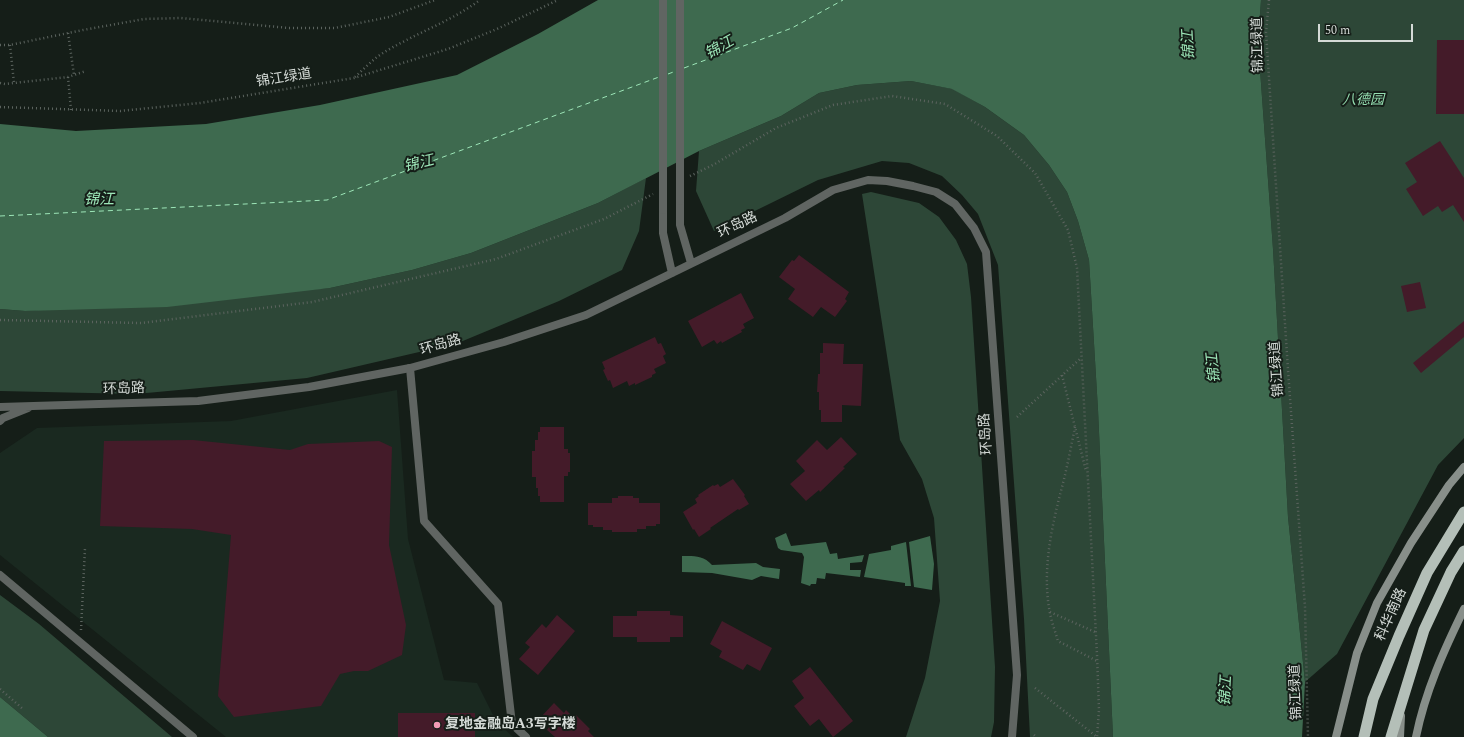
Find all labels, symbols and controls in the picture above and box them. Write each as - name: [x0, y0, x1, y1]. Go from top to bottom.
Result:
- scale bar: [1320, 16, 1415, 42]
- street label: 锦江绿道: [1250, 17, 1268, 73]
- text: 50 m: [1325, 21, 1350, 40]
- water label: 锦江: [1180, 30, 1200, 60]
- water label: 锦江: [703, 34, 737, 64]
- street label: 锦江绿道: [255, 66, 313, 92]
- park label: 八德园: [1342, 93, 1384, 109]
- water label: 锦江: [402, 153, 436, 177]
- water label: 锦江: [84, 192, 114, 210]
- street label: 环岛路: [715, 209, 761, 243]
- street label: 环岛路: [418, 332, 464, 360]
- street label: 锦江绿道: [1268, 340, 1288, 398]
- water label: 锦江: [1204, 352, 1226, 384]
- street label: 环岛路: [103, 381, 145, 399]
- street label: 环岛路: [977, 412, 997, 456]
- street label: 科华南路: [1373, 586, 1411, 644]
- street label: 锦江绿道: [1288, 664, 1306, 720]
- water label: 锦江: [1217, 676, 1237, 706]
- place label: 复地金融岛A3写字楼: [445, 717, 576, 733]
- marker: 复地金融岛A3写字楼: [432, 720, 442, 730]

